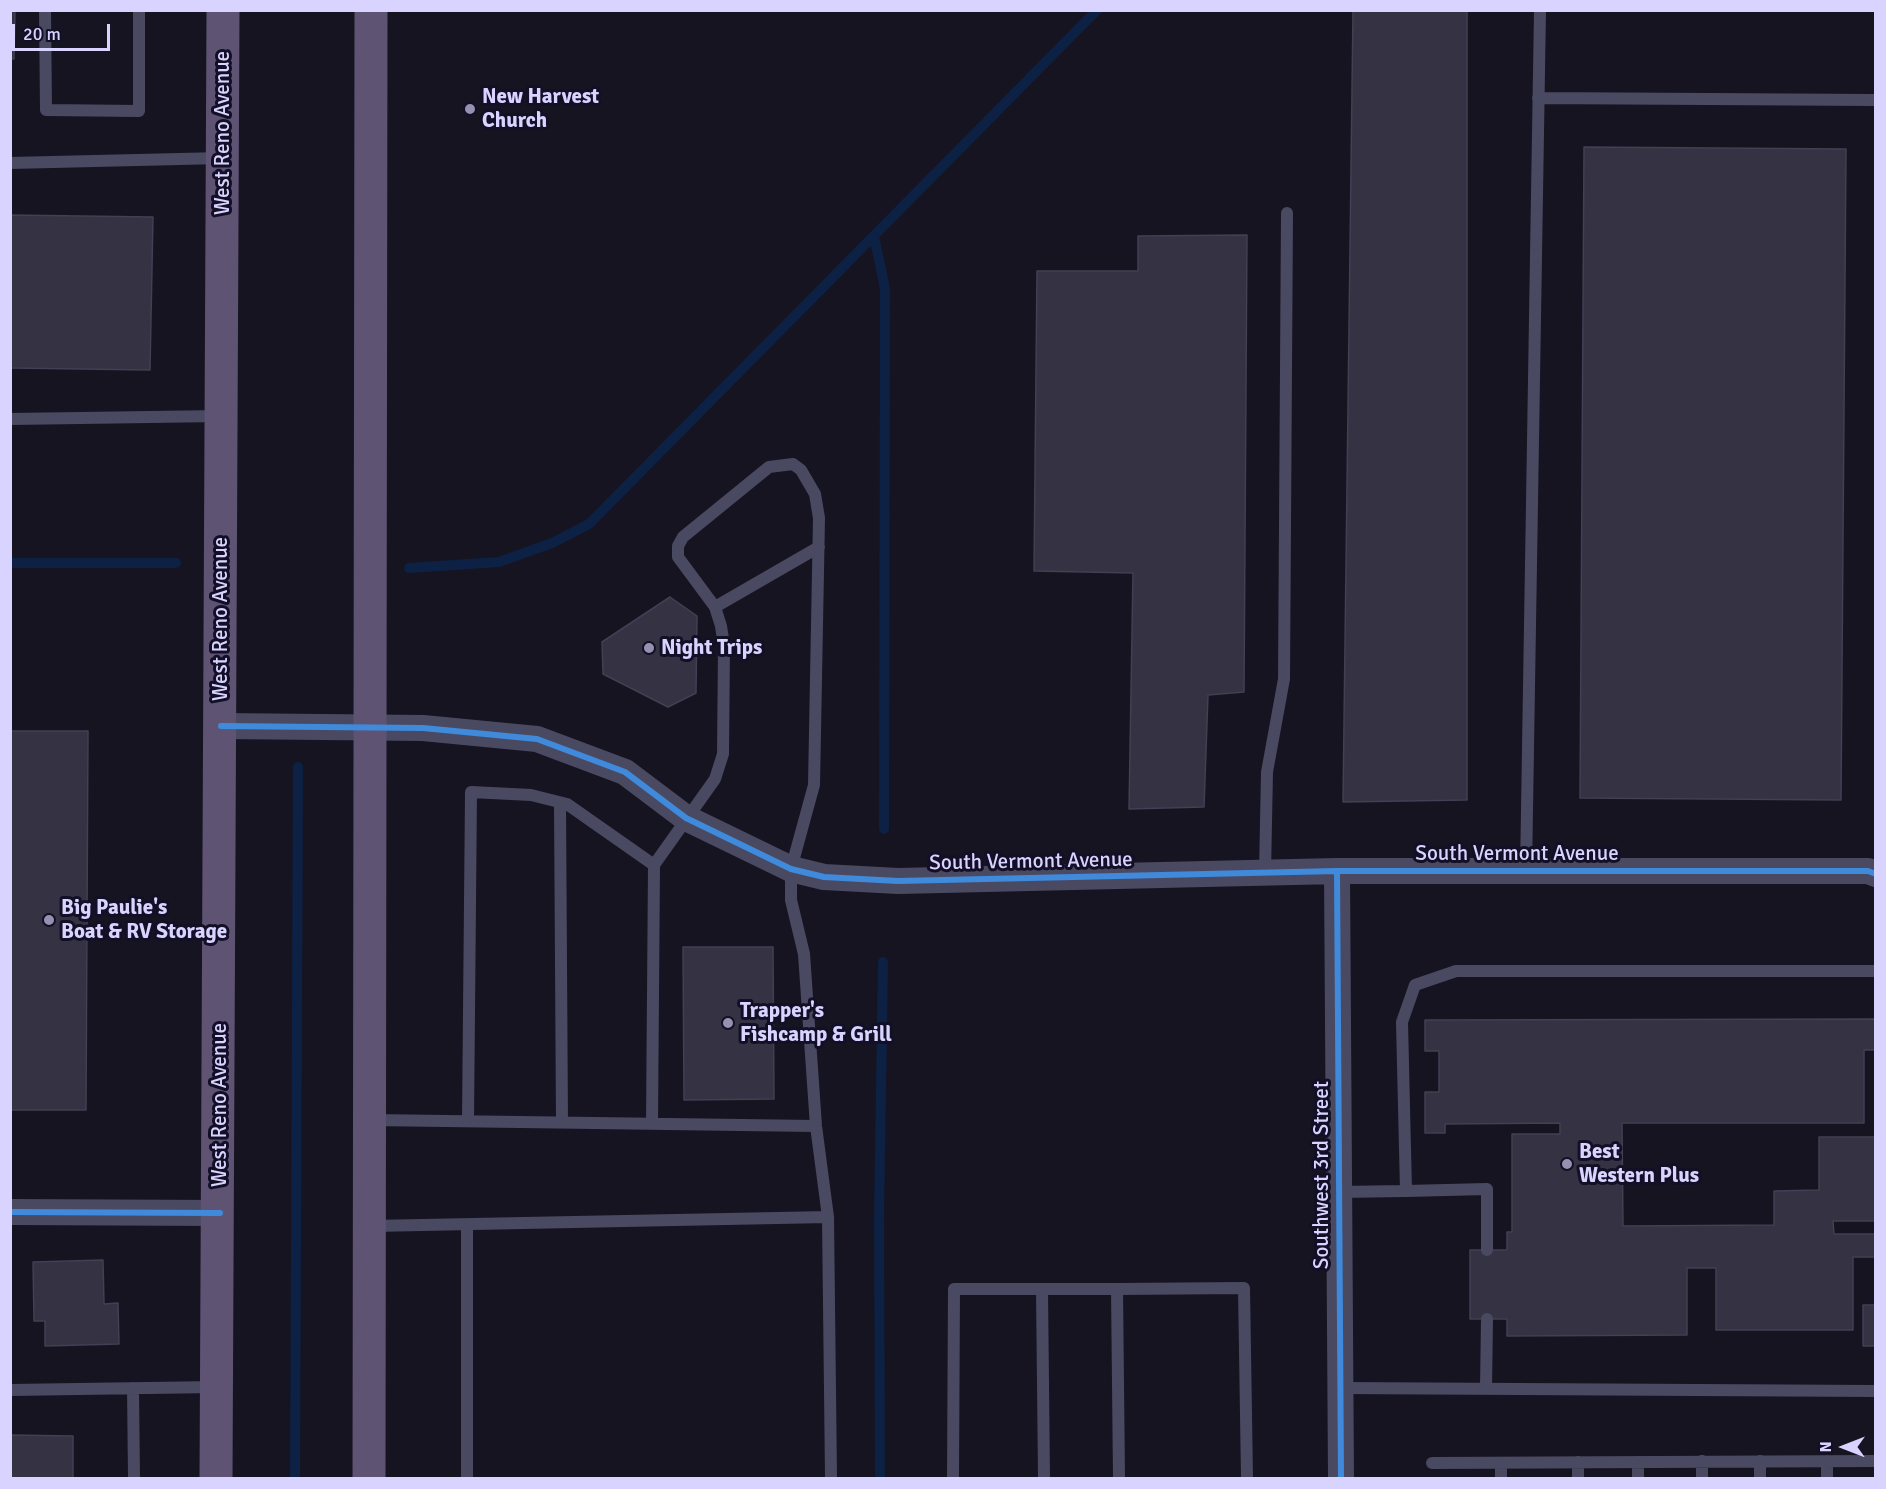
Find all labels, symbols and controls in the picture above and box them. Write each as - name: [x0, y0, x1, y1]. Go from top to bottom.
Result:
- scale bar: [15, 12, 112, 50]
- text: 20 m: [23, 23, 61, 45]
- street label: West Reno Avenue: [210, 51, 236, 215]
- place label: New Harvest Church: [482, 84, 599, 134]
- marker: New Harvest Church: [463, 102, 477, 116]
- street label: West Reno Avenue: [208, 537, 234, 701]
- place label: Night Trips: [661, 635, 762, 661]
- marker: Night Trips: [642, 641, 656, 655]
- street label: South Vermont Avenue: [1415, 841, 1619, 867]
- street label: South Vermont Avenue: [929, 848, 1133, 876]
- place label: Big Paulie's Boat & RV Storage: [61, 895, 227, 945]
- marker: Big Paulie's Boat & RV Storage: [42, 913, 56, 927]
- place label: Trapper's Fishcamp & Grill: [740, 998, 892, 1048]
- marker: Trapper's Fishcamp & Grill: [721, 1016, 735, 1030]
- street label: West Reno Avenue: [207, 1023, 233, 1187]
- street label: Southwest 3rd Street: [1309, 1081, 1335, 1269]
- place label: Best Western Plus: [1579, 1139, 1699, 1189]
- marker: Best Western Plus: [1560, 1157, 1574, 1171]
- north arrow: [1814, 1417, 1874, 1477]
- text: N: [1816, 1441, 1836, 1453]

